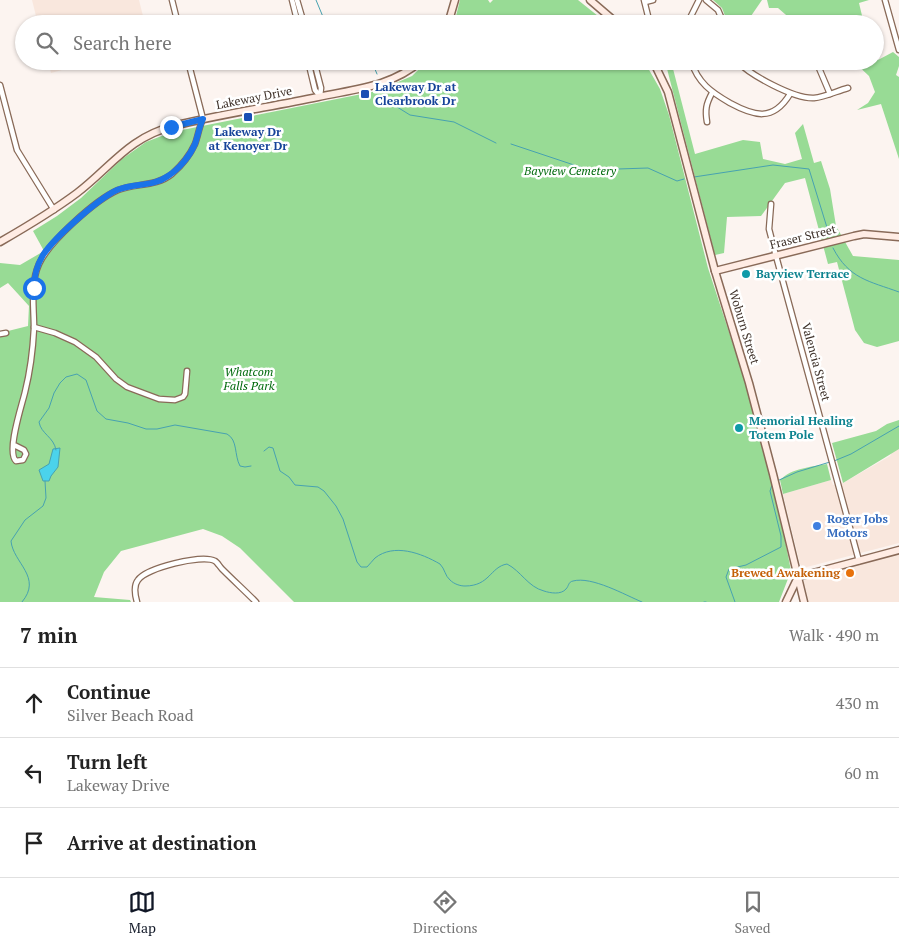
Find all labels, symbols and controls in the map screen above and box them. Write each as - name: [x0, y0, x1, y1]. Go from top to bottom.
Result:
- search box: [15, 15, 884, 70]
- icon: search: [33, 29, 61, 57]
- text: Search here: [73, 30, 172, 55]
- place label: Lakeway Dr at Clearbrook Dr: [375, 79, 457, 108]
- street label: Lakeway Drive: [215, 83, 293, 112]
- marker: Lakeway Dr at Clearbrook Dr: [359, 88, 371, 100]
- marker: Lakeway Dr at Kenoyer Dr: [242, 111, 254, 123]
- route end: [160, 116, 183, 139]
- place label: Lakeway Dr at Kenoyer Dr: [209, 124, 288, 153]
- park label: Bayview Cemetery: [523, 163, 617, 178]
- street label: Fraser Street: [768, 221, 838, 252]
- place label: Bayview Terrace: [756, 266, 850, 281]
- marker: Bayview Terrace: [740, 268, 752, 280]
- route start: [23, 277, 46, 300]
- street label: Woburn Street: [726, 288, 763, 366]
- street label: Valencia Street: [799, 321, 834, 403]
- park label: Whatcom Falls Park: [222, 364, 275, 393]
- place label: Memorial Healing Totem Pole: [749, 413, 853, 442]
- marker: Memorial Healing Totem Pole: [733, 422, 745, 434]
- place label: Roger Jobs Motors: [827, 511, 888, 540]
- marker: Roger Jobs Motors: [811, 520, 823, 532]
- place label: Brewed Awakening: [731, 565, 840, 580]
- marker: Brewed Awakening: [844, 567, 856, 579]
- text: 7 min: [20, 621, 77, 649]
- text: Walk · 490 m: [789, 624, 879, 646]
- text: Continue: [67, 679, 151, 704]
- icon: ahead: [20, 689, 48, 717]
- text: 430 m: [836, 692, 879, 714]
- text: Silver Beach Road: [67, 704, 194, 726]
- text: Turn left: [67, 749, 148, 774]
- icon: left: [20, 759, 48, 787]
- text: 60 m: [844, 762, 879, 784]
- text: Lakeway Drive: [67, 774, 170, 796]
- icon: arrive: [20, 829, 48, 857]
- text: Arrive at destination: [67, 830, 256, 855]
- tab: Map: [128, 888, 156, 937]
- tab: Directions: [413, 888, 478, 937]
- tab: Saved: [734, 888, 771, 937]

